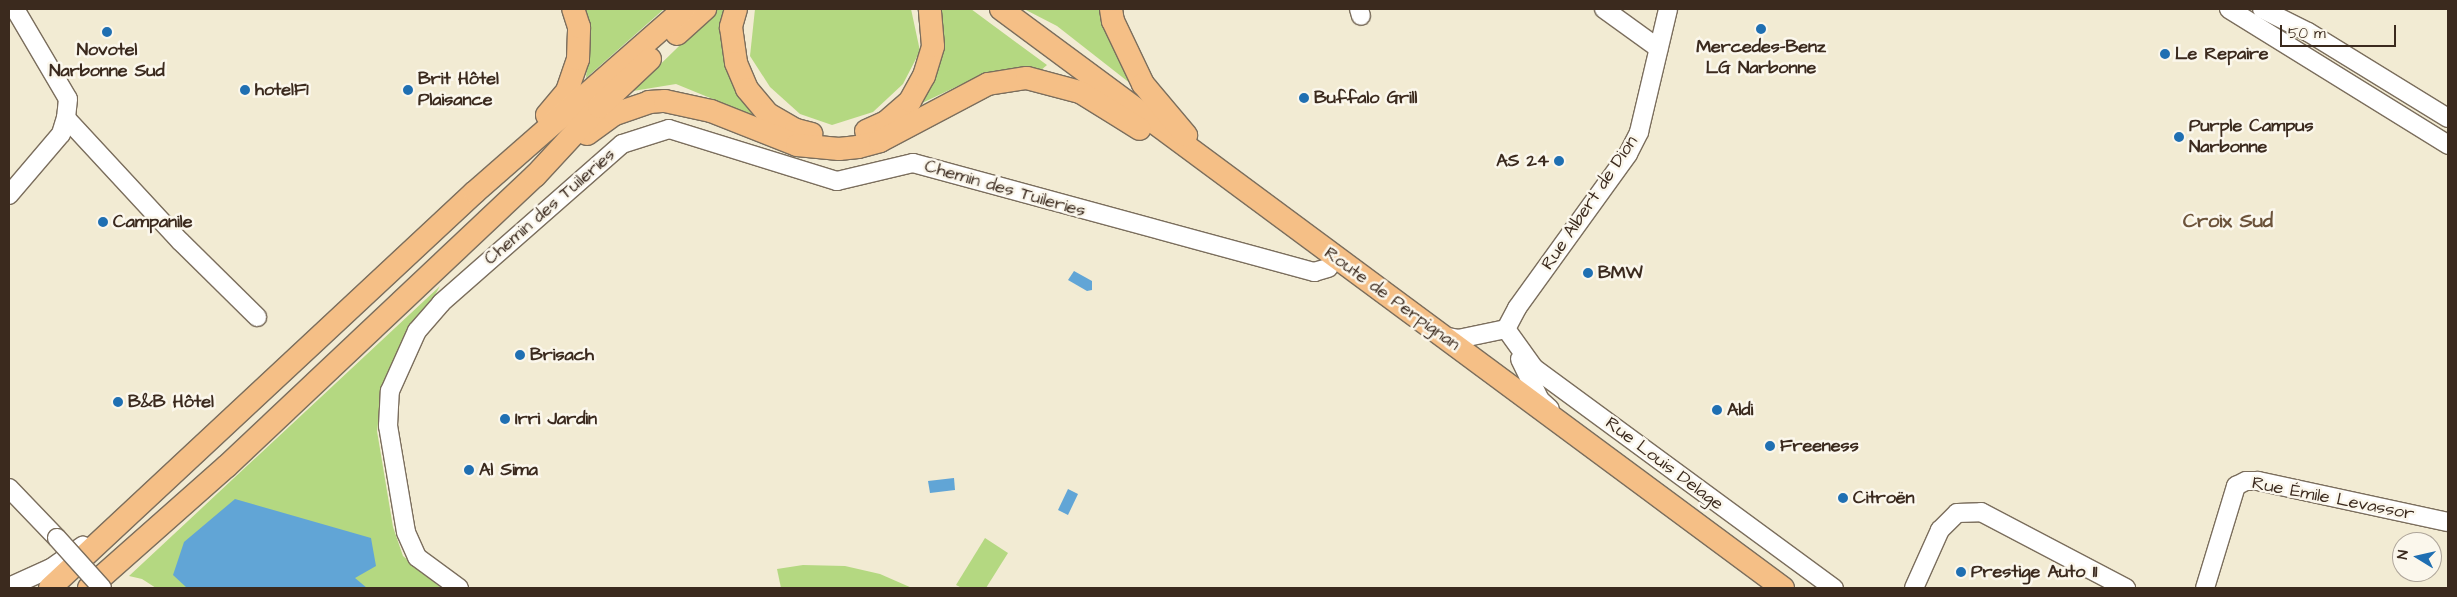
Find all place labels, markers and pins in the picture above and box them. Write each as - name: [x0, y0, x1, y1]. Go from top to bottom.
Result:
- marker: Mercedes-Benz LG Narbonne: [1755, 23, 1767, 35]
- marker: Novotel Narbonne Sud: [101, 26, 113, 38]
- place label: Mercedes-Benz LG Narbonne: [1696, 37, 1826, 80]
- place label: Novotel Narbonne Sud: [49, 40, 165, 82]
- place label: Le Repaire: [2175, 43, 2269, 65]
- marker: Le Repaire: [2159, 48, 2171, 60]
- place label: Brit Hôtel Plaisance: [418, 69, 499, 112]
- place label: hotelF1: [255, 79, 309, 101]
- marker: hotelF1: [239, 84, 251, 96]
- marker: Brit Hôtel Plaisance: [402, 84, 414, 96]
- place label: Buffalo Grill: [1314, 87, 1417, 109]
- marker: Buffalo Grill: [1298, 92, 1310, 104]
- place label: Purple Campus Narbonne: [2189, 116, 2313, 158]
- marker: Purple Campus Narbonne: [2173, 131, 2185, 143]
- place label: AS 24: [1496, 150, 1549, 172]
- marker: AS 24: [1553, 155, 1565, 167]
- place label: Campanile: [113, 211, 192, 233]
- marker: Campanile: [97, 216, 109, 228]
- place label: BMW: [1598, 262, 1643, 284]
- marker: BMW: [1582, 267, 1594, 279]
- place label: Brisach: [530, 344, 594, 366]
- marker: Brisach: [514, 349, 526, 361]
- place label: B&B Hôtel: [128, 391, 214, 413]
- marker: B&B Hôtel: [112, 396, 124, 408]
- place label: Aldi: [1727, 399, 1753, 421]
- marker: Aldi: [1711, 404, 1723, 416]
- place label: Irri Jardin: [515, 408, 597, 430]
- marker: Irri Jardin: [499, 413, 511, 425]
- place label: Freeness: [1780, 435, 1859, 457]
- marker: Freeness: [1764, 440, 1776, 452]
- place label: Al Sima: [479, 459, 538, 481]
- marker: Al Sima: [463, 464, 475, 476]
- place label: Citroën: [1853, 487, 1915, 509]
- marker: Citroën: [1837, 492, 1849, 504]
- place label: Prestige Auto 11: [1971, 561, 2097, 583]
- marker: Prestige Auto 11: [1955, 566, 1967, 578]

